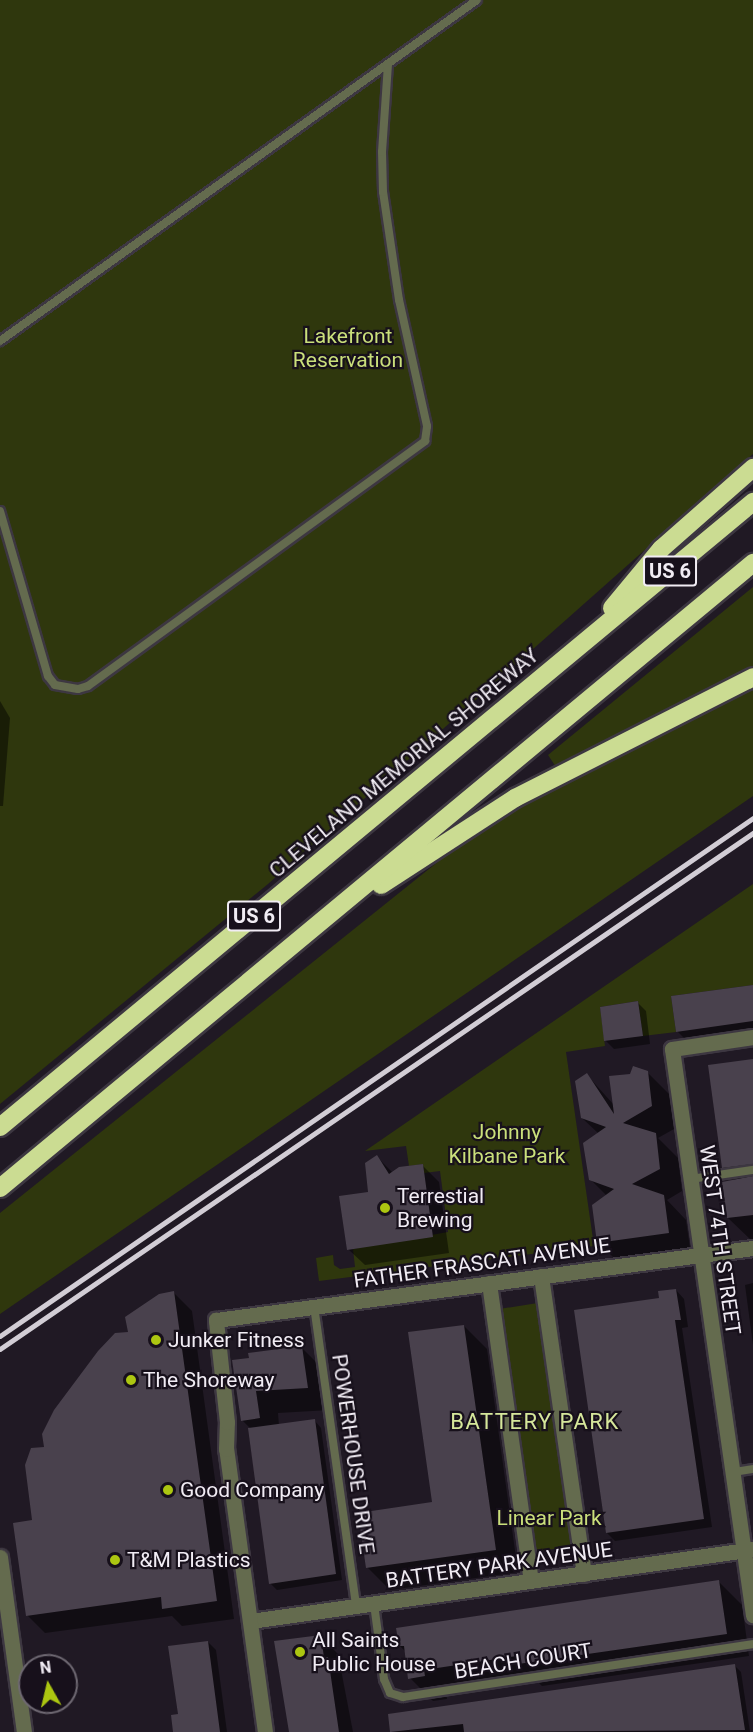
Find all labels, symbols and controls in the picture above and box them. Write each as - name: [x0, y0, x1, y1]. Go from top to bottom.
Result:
- park label: Lakefront Reservation: [293, 323, 403, 373]
- road number: US 6: [643, 554, 697, 588]
- street label: CLEVELAND MEMORIAL SHOREWAY: [264, 643, 544, 883]
- road number: US 6: [227, 899, 281, 933]
- park label: Johnny Kilbane Park: [449, 1119, 565, 1169]
- street label: WEST 74TH STREET: [694, 1143, 746, 1337]
- place label: Terrestial Brewing: [397, 1183, 484, 1233]
- marker: Terrestial Brewing: [378, 1201, 392, 1215]
- street label: FATHER FRASCATI AVENUE: [352, 1233, 612, 1293]
- place label: Junker Fitness: [168, 1327, 305, 1353]
- marker: Junker Fitness: [149, 1333, 163, 1347]
- street label: POWERHOUSE DRIVE: [326, 1352, 380, 1556]
- place label: The Shoreway: [143, 1367, 274, 1393]
- marker: The Shoreway: [124, 1373, 138, 1387]
- district label: BATTERY PARK: [450, 1409, 620, 1435]
- place label: Good Company: [180, 1477, 324, 1503]
- marker: Good Company: [161, 1483, 175, 1497]
- park label: Linear Park: [496, 1505, 602, 1531]
- street label: BATTERY PARK AVENUE: [384, 1537, 614, 1593]
- place label: T&M Plastics: [127, 1547, 251, 1573]
- marker: T&M Plastics: [108, 1553, 122, 1567]
- place label: All Saints Public House: [312, 1627, 436, 1677]
- street label: BEACH COURT: [452, 1638, 594, 1684]
- marker: All Saints Public House: [293, 1645, 307, 1659]
- north arrow: [18, 1654, 78, 1714]
- text: N: [39, 1657, 53, 1678]

